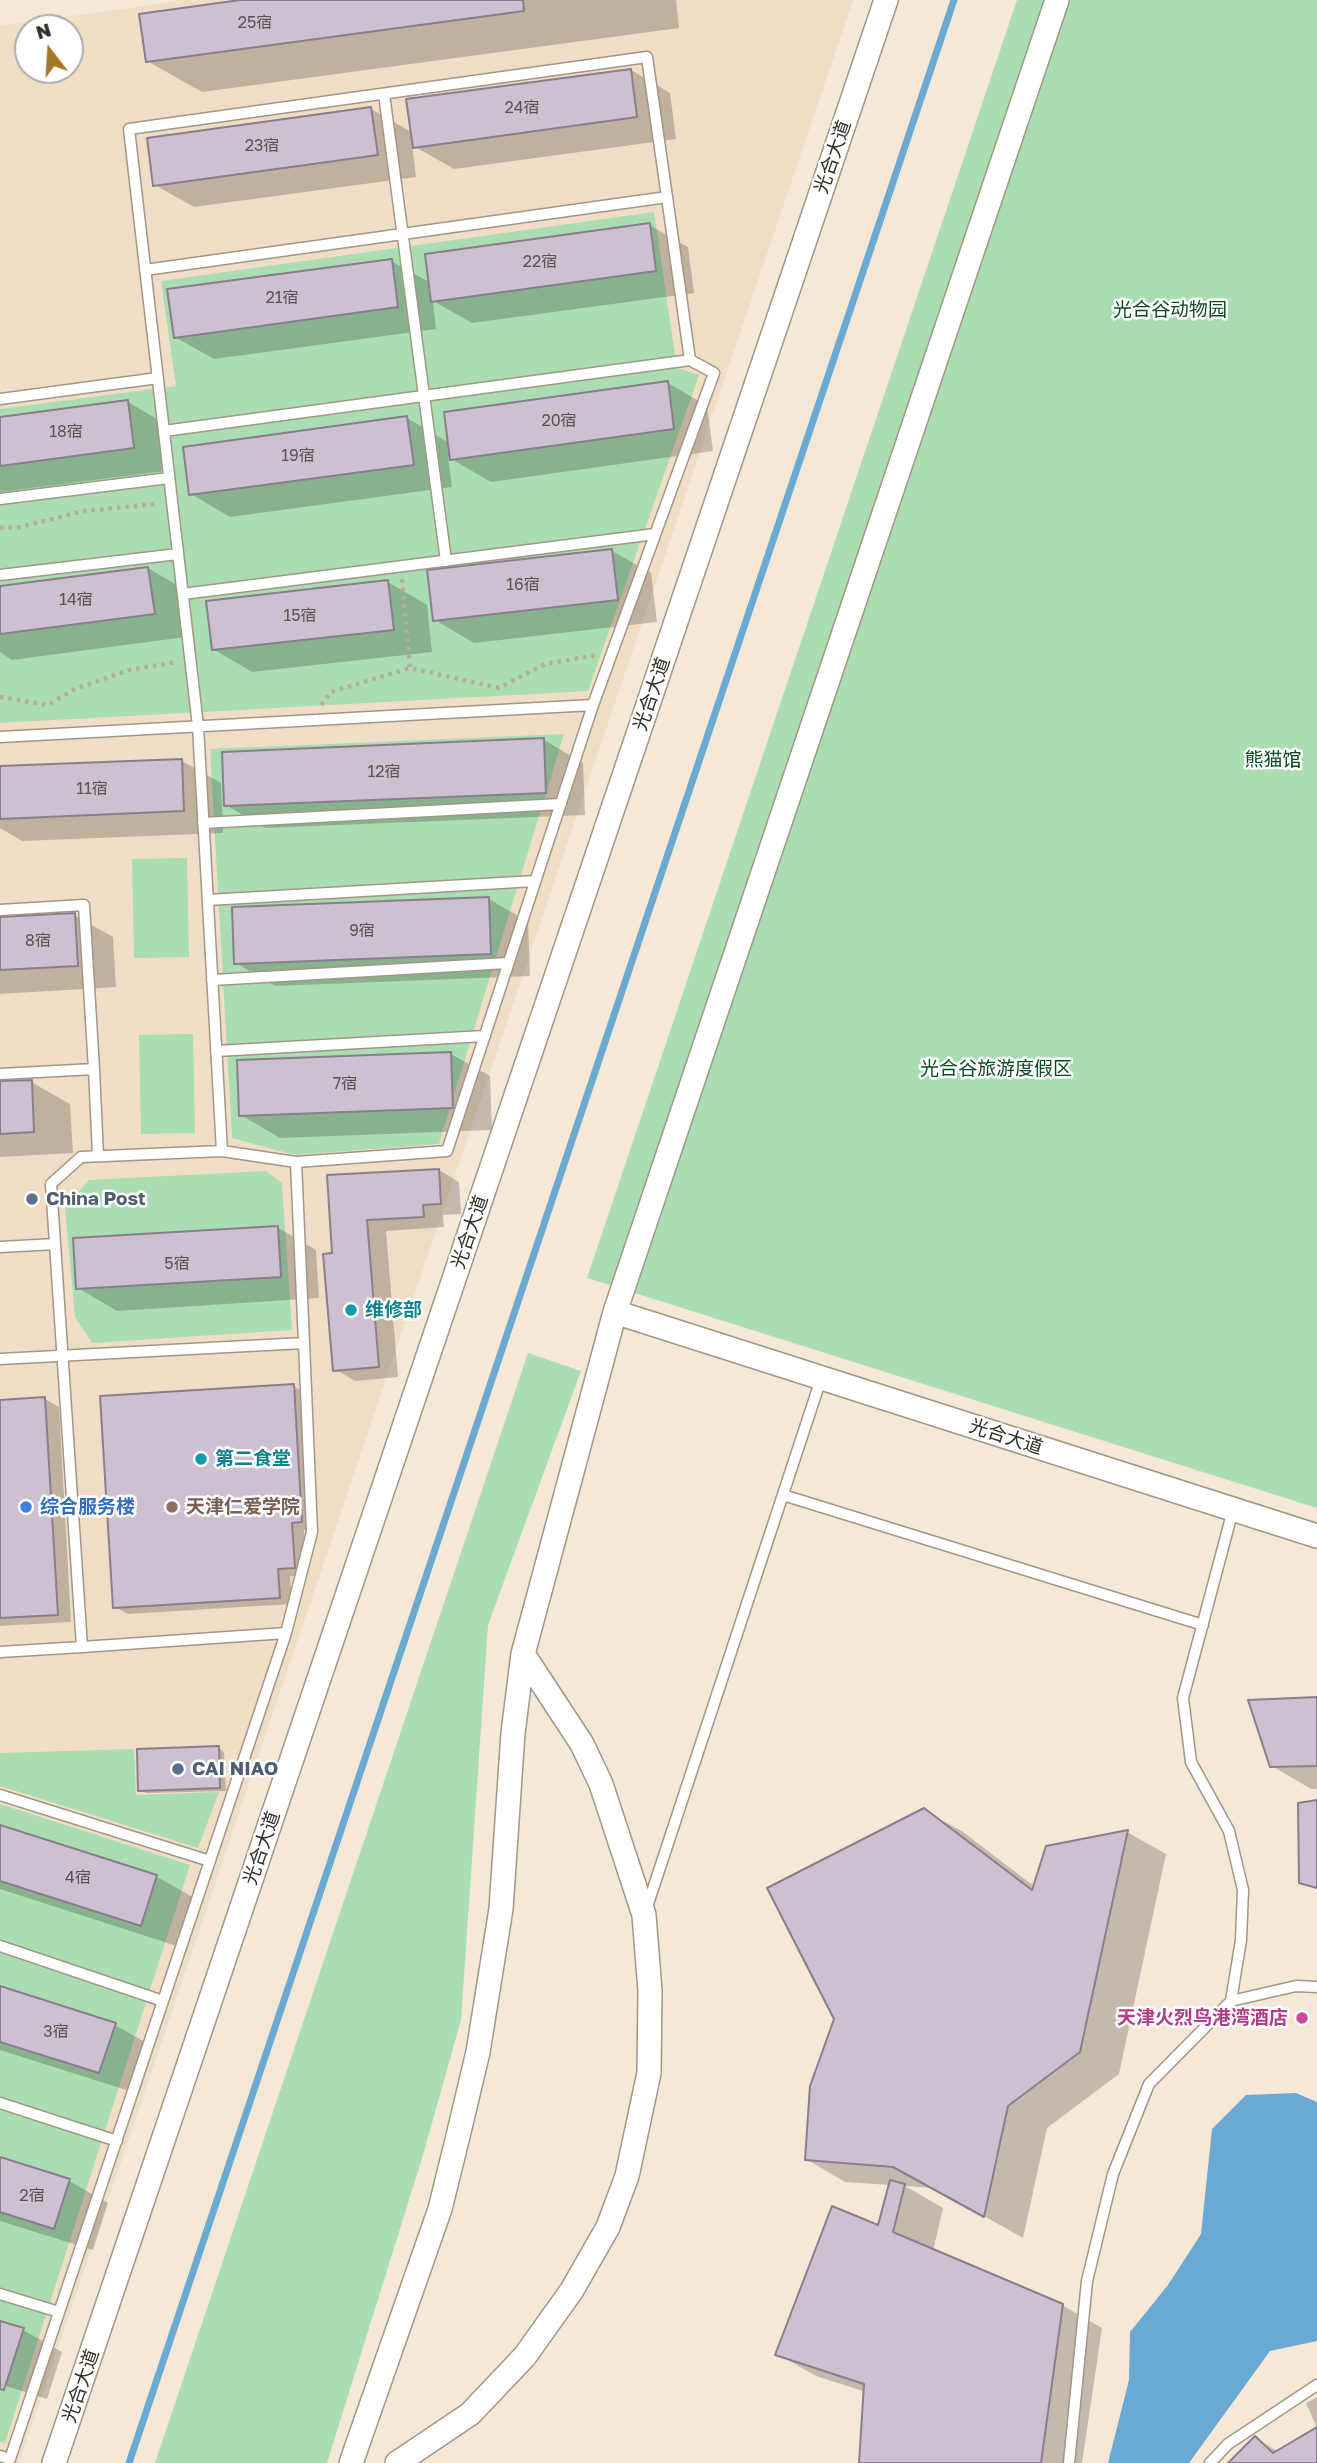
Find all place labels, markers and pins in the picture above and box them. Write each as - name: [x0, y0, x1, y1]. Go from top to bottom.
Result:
- place label: China Post: [46, 1188, 146, 1210]
- marker: China Post: [24, 1191, 40, 1207]
- place label: 维修部: [365, 1299, 422, 1321]
- marker: 维修部: [343, 1302, 359, 1318]
- place label: 第二食堂: [215, 1448, 291, 1470]
- marker: 第二食堂: [193, 1451, 209, 1467]
- place label: 综合服务楼: [40, 1496, 135, 1518]
- place label: 天津仁爱学院: [186, 1496, 300, 1518]
- marker: 综合服务楼: [18, 1499, 34, 1515]
- marker: 天津仁爱学院: [164, 1499, 180, 1515]
- place label: CAI NIAO: [192, 1758, 278, 1780]
- marker: CAI NIAO: [170, 1761, 186, 1777]
- place label: 天津火烈鸟港湾酒店: [1117, 2007, 1288, 2029]
- marker: 天津火烈鸟港湾酒店: [1294, 2010, 1310, 2026]

